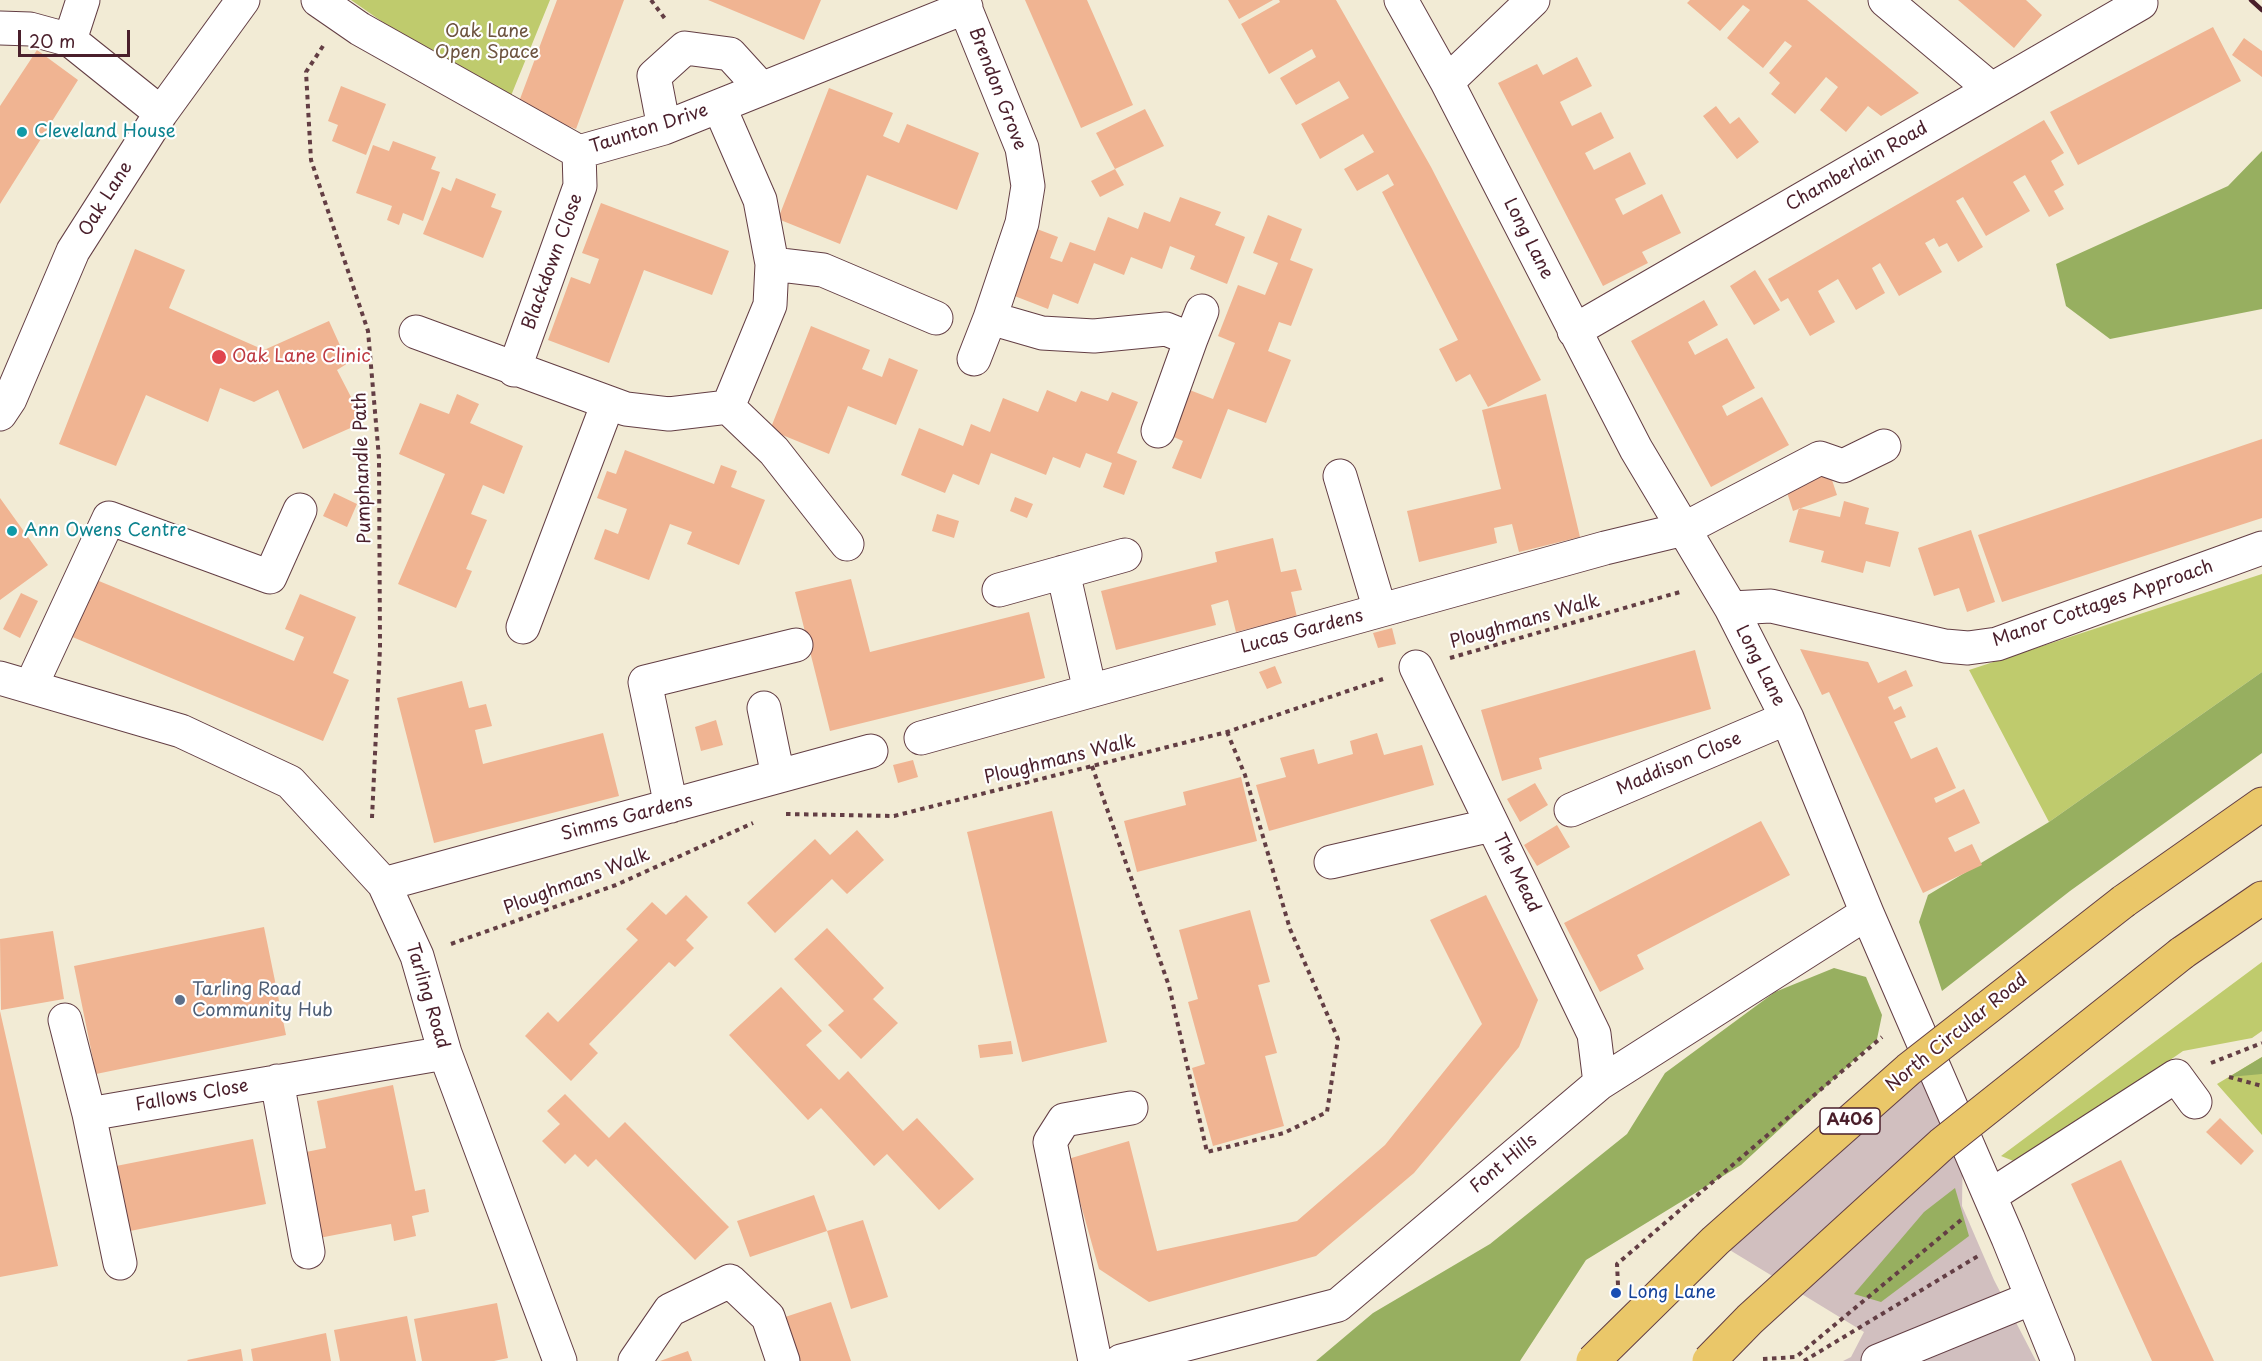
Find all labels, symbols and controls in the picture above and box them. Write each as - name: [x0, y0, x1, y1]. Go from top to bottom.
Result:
- scale bar: [21, 18, 134, 56]
- park label: Oak Lane Open Space: [435, 21, 539, 63]
- street label: Brendon Grove: [964, 25, 1030, 153]
- text: 20 m: [29, 27, 75, 54]
- street label: Taunton Drive: [587, 100, 711, 158]
- street label: Chamberlain Road: [1782, 118, 1932, 216]
- place label: Cleveland House: [34, 121, 176, 143]
- marker: Cleveland House: [15, 125, 29, 139]
- street label: Oak Lane: [75, 158, 137, 240]
- street label: Blackdown Close: [518, 191, 588, 333]
- street label: Long Lane: [1498, 195, 1558, 283]
- place label: Oak Lane Clinic: [232, 346, 371, 368]
- marker: Oak Lane Clinic: [210, 348, 228, 366]
- street label: Pumphandle Path: [350, 392, 376, 544]
- place label: Ann Owens Centre: [24, 520, 187, 542]
- marker: Ann Owens Centre: [5, 524, 19, 538]
- street label: Manor Cottages Approach: [1990, 556, 2216, 652]
- street label: Ploughmans Walk: [1448, 590, 1602, 654]
- street label: Lucas Gardens: [1238, 605, 1366, 659]
- street label: Long Lane: [1730, 622, 1790, 710]
- street label: Maddison Close: [1613, 728, 1745, 800]
- street label: Ploughmans Walk: [982, 731, 1138, 789]
- street label: Simms Gardens: [559, 790, 695, 846]
- street label: The Mead: [1488, 830, 1544, 916]
- street label: Ploughmans Walk: [501, 844, 653, 920]
- street label: Tarling Road: [401, 941, 453, 1051]
- street label: North Circular Road: [1882, 969, 2032, 1097]
- place label: Tarling Road Community Hub: [192, 979, 333, 1022]
- marker: Tarling Road Community Hub: [173, 993, 187, 1007]
- street label: Fallows Close: [134, 1075, 250, 1117]
- road number: A406: [1820, 1108, 1880, 1134]
- street label: Font Hills: [1466, 1130, 1542, 1198]
- place label: Long Lane: [1628, 1282, 1716, 1304]
- marker: Long Lane: [1609, 1286, 1623, 1300]

